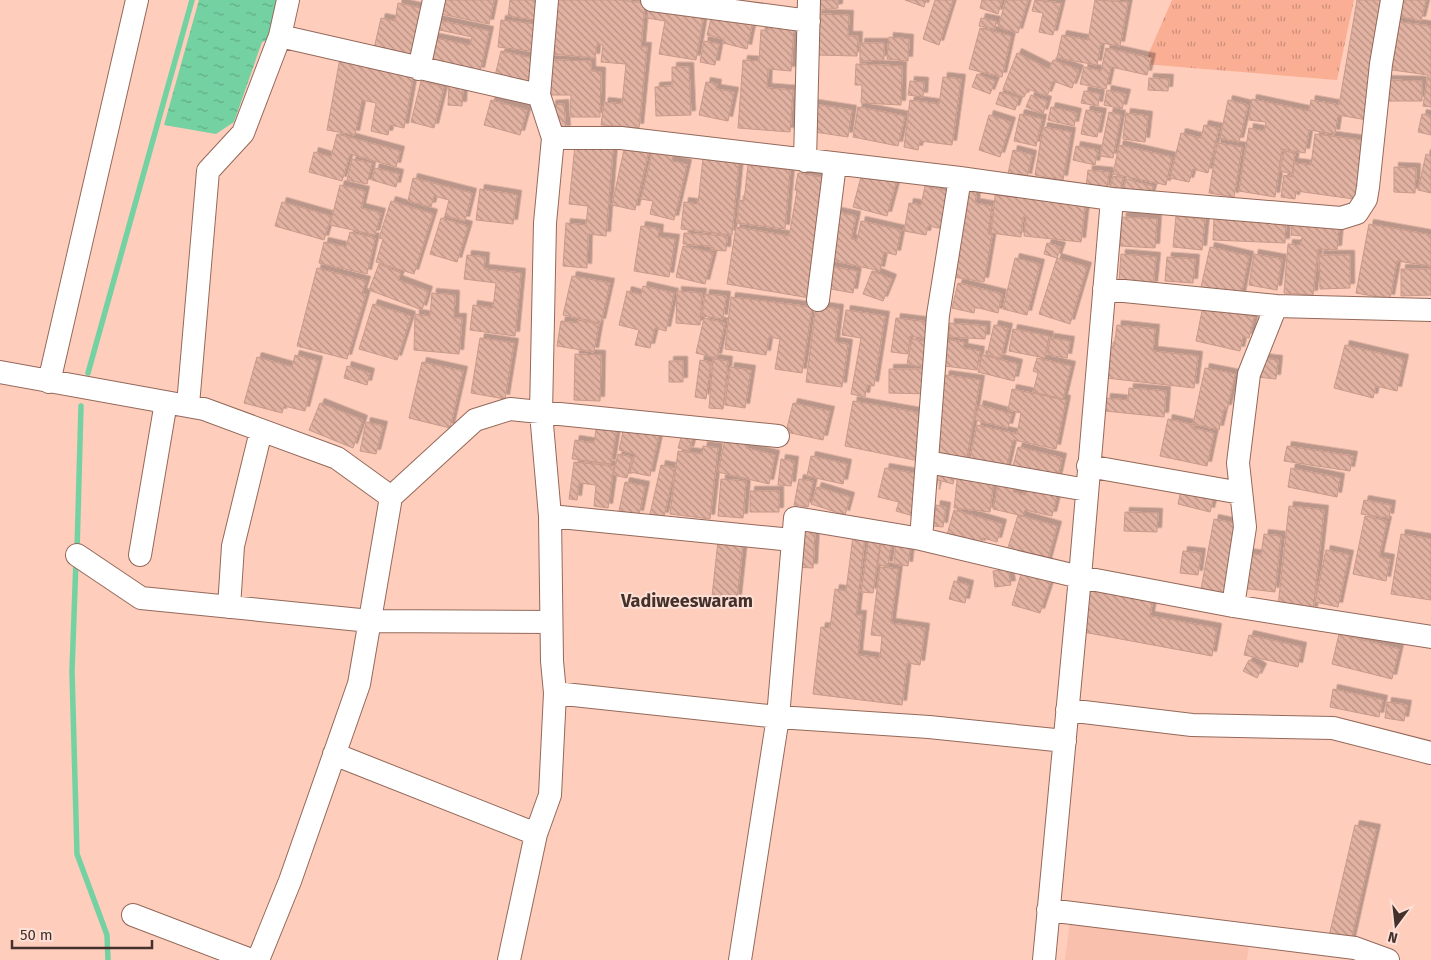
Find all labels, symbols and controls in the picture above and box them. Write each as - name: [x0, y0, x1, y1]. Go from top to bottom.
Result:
- district label: Vadiweeswaram: [620, 590, 753, 612]
- north arrow: [1371, 900, 1421, 950]
- scale bar: [12, 918, 152, 950]
- text: 50 m: [20, 926, 53, 944]
- text: N: [1386, 928, 1399, 946]

